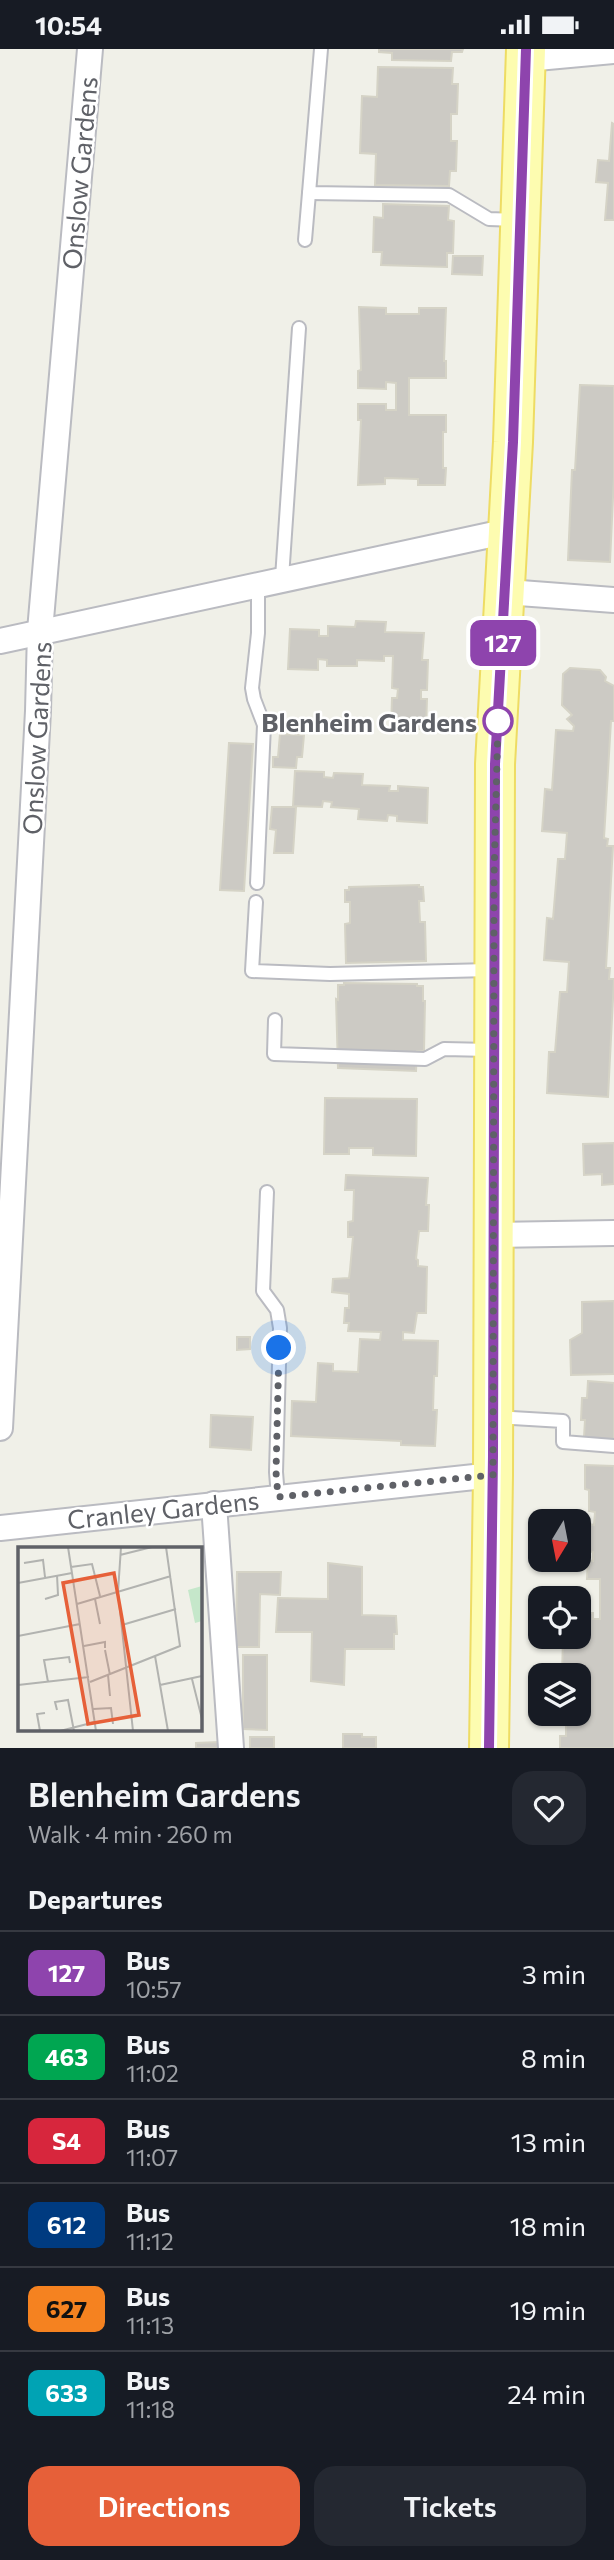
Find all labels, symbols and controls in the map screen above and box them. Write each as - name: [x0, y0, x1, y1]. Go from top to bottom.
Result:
- text: 10:54: [35, 9, 102, 40]
- street label: Onslow Gardens: [55, 75, 103, 271]
- line badge: 127: [463, 620, 543, 666]
- text: 127: [484, 628, 522, 657]
- street label: Onslow Gardens: [15, 641, 57, 835]
- place label: Blenheim Gardens: [261, 706, 477, 737]
- marker: Blenheim Gardens: [483, 706, 513, 736]
- your location: [261, 1330, 296, 1365]
- street label: Cranley Gardens: [65, 1484, 261, 1534]
- north arrow: [528, 1509, 592, 1571]
- map controls: [528, 1509, 591, 1726]
- inset map: [18, 1547, 201, 1731]
- button: locate: [528, 1586, 591, 1649]
- button: layers: [528, 1663, 591, 1726]
- button: heart: [512, 1771, 586, 1845]
- text: Blenheim Gardens: [28, 1773, 301, 1814]
- text: Walk · 4 min · 260 m: [28, 1820, 233, 1848]
- text: Departures: [28, 1883, 163, 1914]
- text: Bus: [126, 1944, 170, 1975]
- text: 127: [48, 1958, 85, 1987]
- text: 3 min: [522, 1958, 586, 1989]
- text: 10:57: [126, 1975, 182, 2003]
- text: Bus: [126, 2028, 170, 2059]
- text: 463: [45, 2042, 88, 2071]
- text: 8 min: [521, 2042, 586, 2073]
- text: 11:02: [126, 2059, 179, 2087]
- text: Bus: [126, 2112, 170, 2143]
- text: S4: [52, 2126, 81, 2155]
- text: 13 min: [511, 2126, 586, 2157]
- text: 11:07: [126, 2143, 178, 2171]
- text: Bus: [126, 2196, 170, 2227]
- text: 612: [47, 2210, 86, 2239]
- text: 18 min: [510, 2210, 586, 2241]
- text: 11:12: [126, 2227, 174, 2255]
- text: Bus: [126, 2280, 170, 2311]
- text: 627: [46, 2294, 87, 2323]
- text: 19 min: [510, 2294, 586, 2325]
- text: 11:13: [126, 2311, 174, 2339]
- text: Bus: [126, 2364, 170, 2395]
- text: 633: [45, 2378, 88, 2407]
- text: 24 min: [507, 2378, 586, 2409]
- text: 11:18: [126, 2395, 175, 2423]
- button: Directions: [28, 2466, 300, 2546]
- button: Tickets: [314, 2466, 586, 2546]

